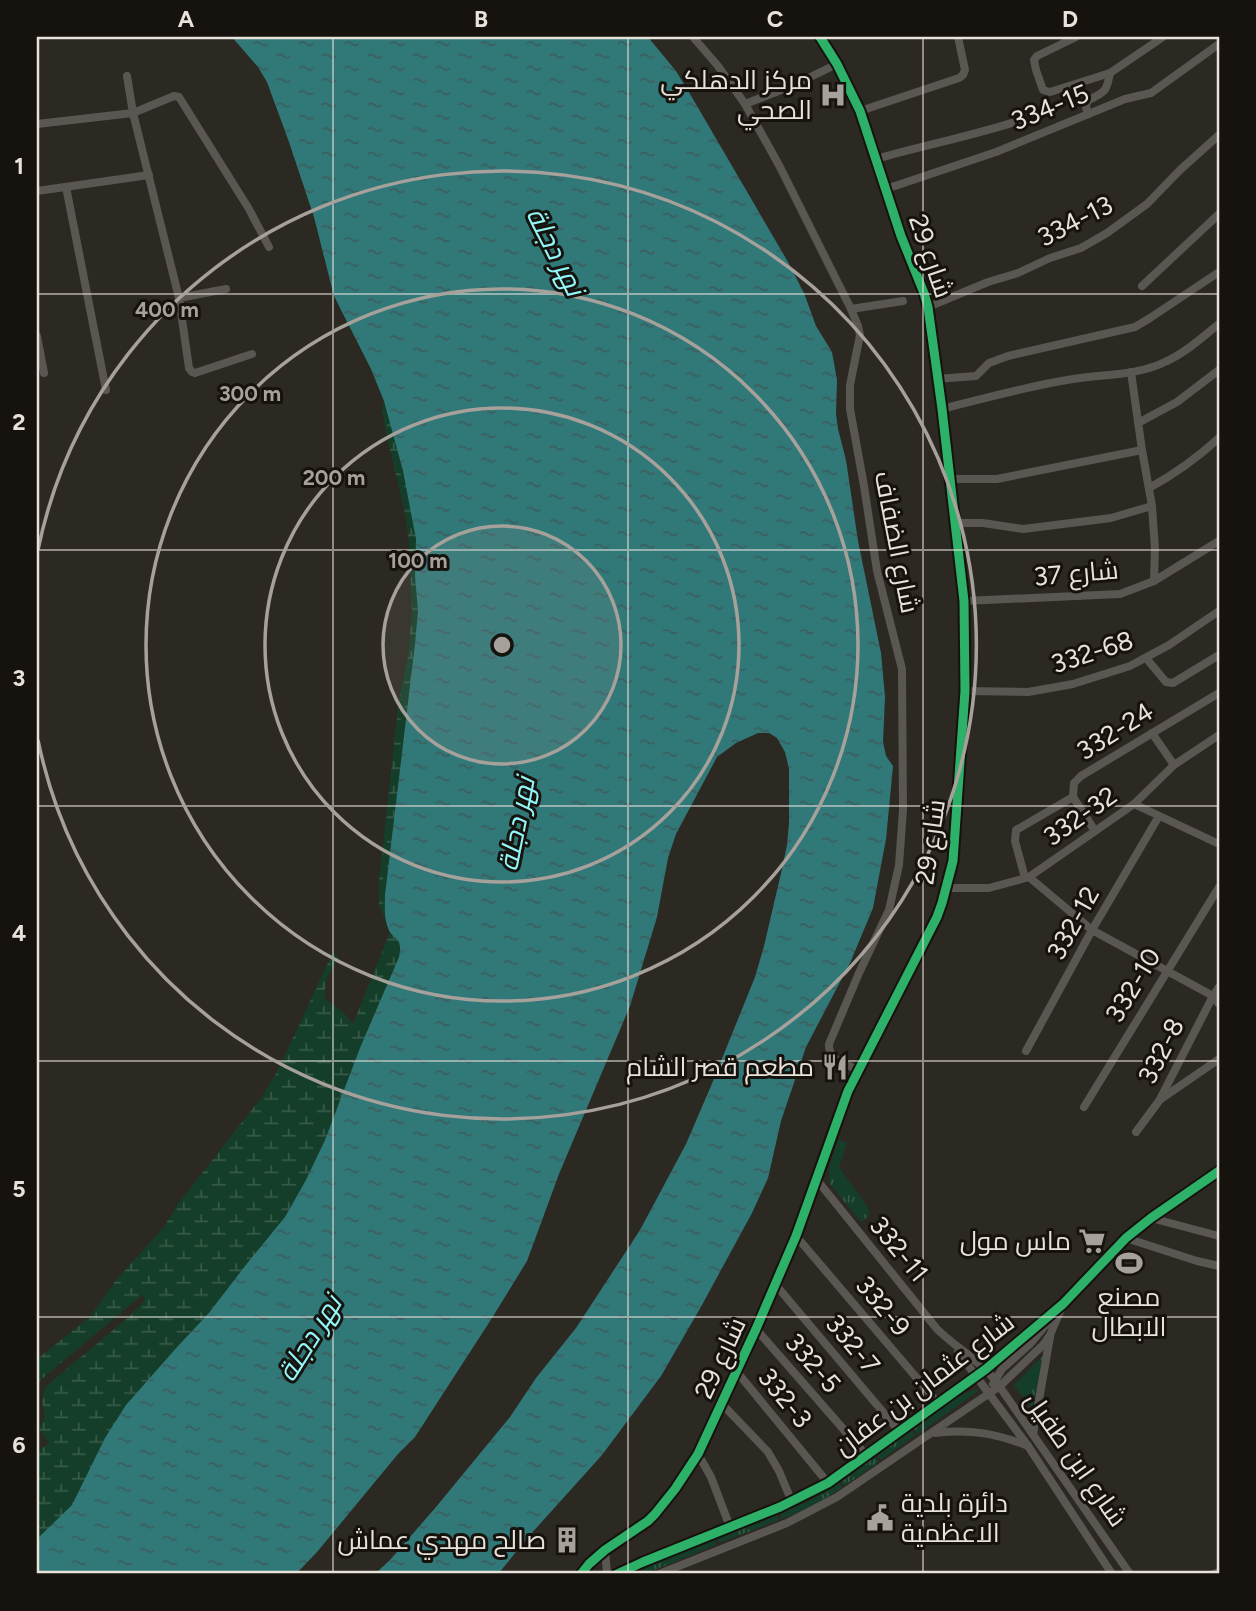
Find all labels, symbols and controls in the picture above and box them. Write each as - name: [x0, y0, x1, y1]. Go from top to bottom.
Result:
- text: A: [178, 5, 195, 33]
- text: B: [474, 5, 488, 33]
- text: C: [767, 5, 784, 33]
- text: D: [1062, 5, 1078, 33]
- place label: مركز الدهلكي الصحي: [660, 64, 812, 131]
- street label: 334-15: [1006, 77, 1094, 137]
- hospital icon: مركز الدهلكي الصحي: [818, 80, 848, 110]
- text: 1: [14, 152, 24, 180]
- street label: 334-13: [1032, 189, 1118, 253]
- water label: نهر دجلة: [519, 201, 594, 303]
- street label: شارع 29: [901, 210, 960, 302]
- text: 400 m: [135, 297, 199, 322]
- text: 300 m: [219, 381, 281, 406]
- text: 2: [12, 408, 26, 436]
- text: 200 m: [303, 465, 365, 490]
- street label: شارع الضفاف: [867, 468, 926, 616]
- text: 100 m: [388, 548, 448, 573]
- street label: شارع 37: [1032, 553, 1120, 594]
- street label: 332-68: [1047, 624, 1137, 680]
- centre of rings: [490, 633, 514, 657]
- text: 3: [13, 664, 25, 692]
- street label: 332-24: [1071, 695, 1159, 767]
- water label: نهر دجلة: [490, 772, 542, 874]
- street label: 332-32: [1037, 779, 1123, 853]
- street label: شارع 29: [908, 797, 953, 887]
- street label: 332-12: [1040, 881, 1106, 965]
- text: 4: [12, 919, 26, 947]
- street label: 332-10: [1098, 942, 1168, 1028]
- street label: 332-8: [1131, 1013, 1191, 1089]
- place label: مطعم قصر الشام: [626, 1051, 814, 1085]
- restaurant icon: مطعم قصر الشام: [820, 1052, 850, 1082]
- text: 5: [12, 1175, 26, 1203]
- street label: 332-11: [863, 1210, 935, 1288]
- place label: ماس مول: [960, 1225, 1071, 1257]
- supermarket icon: ماس مول: [1077, 1226, 1107, 1256]
- sports icon: مصنع الابطال: [1114, 1248, 1144, 1278]
- street label: 332-9: [849, 1270, 917, 1342]
- place label: مصنع الابطال: [1091, 1281, 1167, 1343]
- water label: نهر دجلة: [269, 1287, 350, 1387]
- street label: شارع عثمان بن عفان: [828, 1306, 1021, 1463]
- street label: 332-7: [819, 1308, 887, 1380]
- street label: شارع 29: [687, 1312, 754, 1404]
- street label: 332-5: [778, 1327, 848, 1399]
- street label: 332-3: [751, 1362, 819, 1434]
- street label: شارع ابن طفيل: [1017, 1385, 1134, 1533]
- text: 6: [12, 1431, 26, 1459]
- place label: دائرة بلدية الاعظمية: [901, 1487, 1008, 1549]
- public building icon: دائرة بلدية الاعظمية: [865, 1503, 895, 1533]
- place label: صالح مهدي عماش: [338, 1524, 546, 1560]
- building icon: صالح مهدي عماش: [552, 1525, 582, 1555]

